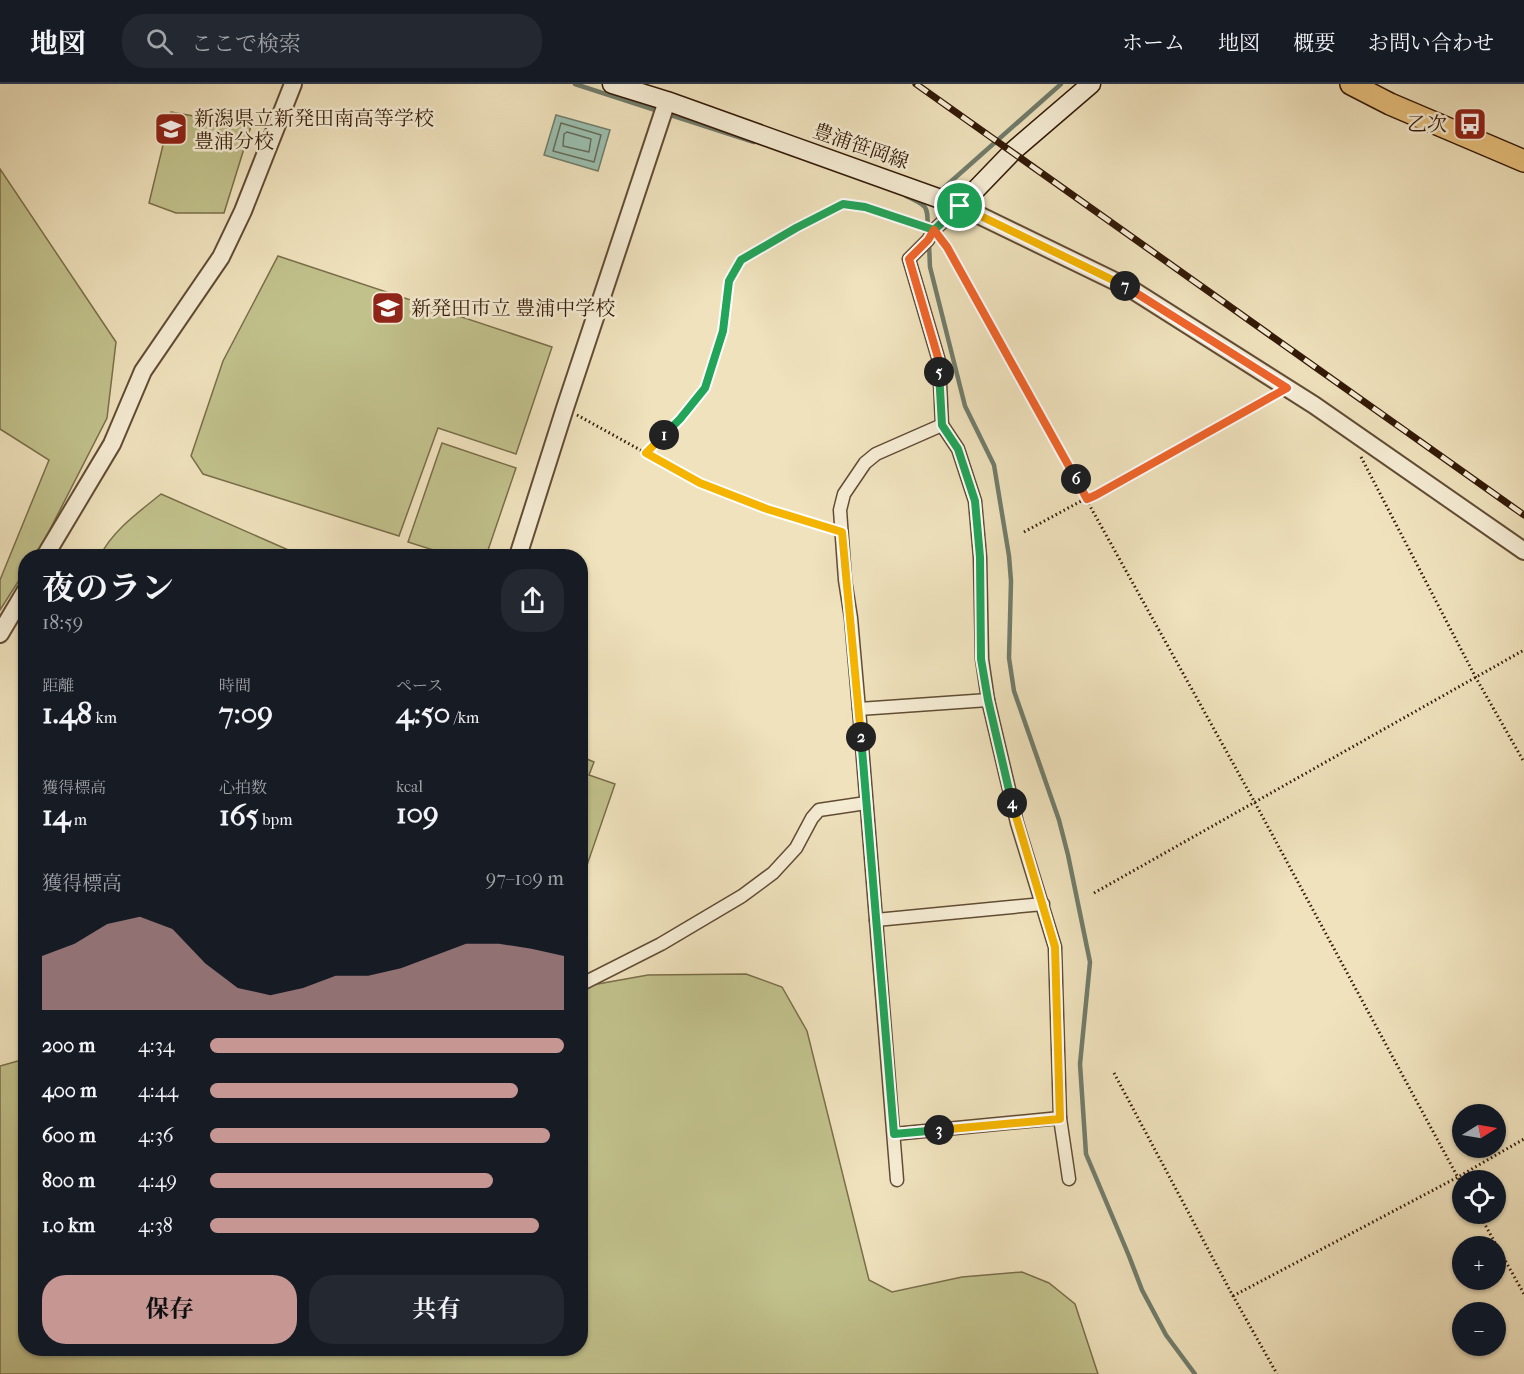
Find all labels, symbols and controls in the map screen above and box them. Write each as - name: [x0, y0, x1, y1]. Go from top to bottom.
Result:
- search box: [122, 14, 542, 68]
- icon: search: [143, 25, 176, 58]
- text: 地図: [30, 27, 86, 60]
- text: ここで検索: [191, 31, 301, 57]
- text: ホーム: [1122, 31, 1185, 55]
- text: 地図: [1218, 31, 1260, 55]
- text: 概要: [1293, 31, 1335, 55]
- text: お問い合わせ: [1368, 31, 1494, 55]
- bus stop icon: 乙次: [1452, 106, 1488, 142]
- place label: 新潟県立新発田南高等学校 豊浦分校: [194, 107, 434, 153]
- school or university icon: 新潟県立新発田南高等学校 豊浦分校: [153, 111, 189, 147]
- place label: 乙次: [1407, 113, 1447, 136]
- street label: 豊浦笹岡線: [810, 119, 912, 174]
- pin: [934, 180, 985, 231]
- icon: arrive: [943, 189, 976, 222]
- pin: 7: [1110, 271, 1140, 301]
- text: 7: [1121, 276, 1129, 295]
- school or university icon: 新発田市立 豊浦中学校: [370, 290, 406, 326]
- place label: 新発田市立 豊浦中学校: [411, 297, 615, 320]
- pin: 5: [924, 357, 954, 387]
- text: 5: [936, 362, 942, 381]
- pin: 1: [649, 420, 679, 450]
- text: 1: [661, 425, 667, 444]
- pin: 6: [1061, 464, 1091, 494]
- text: 6: [1072, 469, 1080, 488]
- text: 夜のラン: [42, 569, 174, 608]
- button: share: [501, 569, 564, 632]
- text: 18:59: [42, 611, 83, 634]
- text: 距離: [42, 676, 74, 695]
- text: 時間: [219, 676, 251, 695]
- text: ペース: [396, 676, 443, 695]
- text: 1.48: [42, 696, 92, 731]
- text: 7:09: [219, 696, 273, 731]
- text: 4:50: [396, 696, 450, 731]
- text: km: [92, 708, 117, 727]
- text: /km: [450, 708, 479, 727]
- pin: 2: [846, 722, 876, 752]
- text: 2: [857, 727, 865, 746]
- text: kcal: [396, 777, 423, 796]
- text: 獲得標高: [42, 778, 106, 797]
- text: 心拍数: [219, 778, 267, 797]
- pin: 4: [997, 788, 1027, 818]
- text: 4: [1007, 793, 1017, 812]
- text: 109: [396, 796, 439, 831]
- text: 14: [42, 798, 70, 833]
- text: 165: [219, 798, 259, 833]
- text: m: [70, 810, 87, 829]
- text: bpm: [259, 810, 293, 829]
- text: 97–109 m: [486, 867, 564, 890]
- text: 獲得標高: [42, 872, 122, 895]
- text: 200 m: [42, 1034, 95, 1057]
- text: 4:34: [138, 1034, 175, 1057]
- text: 400 m: [42, 1079, 97, 1102]
- text: 4:44: [138, 1079, 178, 1102]
- north arrow: [1452, 1104, 1506, 1158]
- map controls: [1452, 1104, 1506, 1356]
- pin: 3: [924, 1115, 954, 1145]
- text: 3: [936, 1120, 942, 1139]
- text: 600 m: [42, 1124, 96, 1147]
- text: 4:36: [138, 1124, 174, 1147]
- text: 800 m: [42, 1169, 95, 1192]
- text: 4:49: [138, 1169, 177, 1192]
- button: locate: [1452, 1170, 1506, 1224]
- text: 1.0 km: [42, 1214, 95, 1237]
- text: 4:38: [138, 1214, 173, 1237]
- button: +: [1452, 1236, 1506, 1290]
- button: 保存: [42, 1275, 297, 1344]
- button: 共有: [309, 1275, 564, 1344]
- button: −: [1452, 1302, 1506, 1356]

